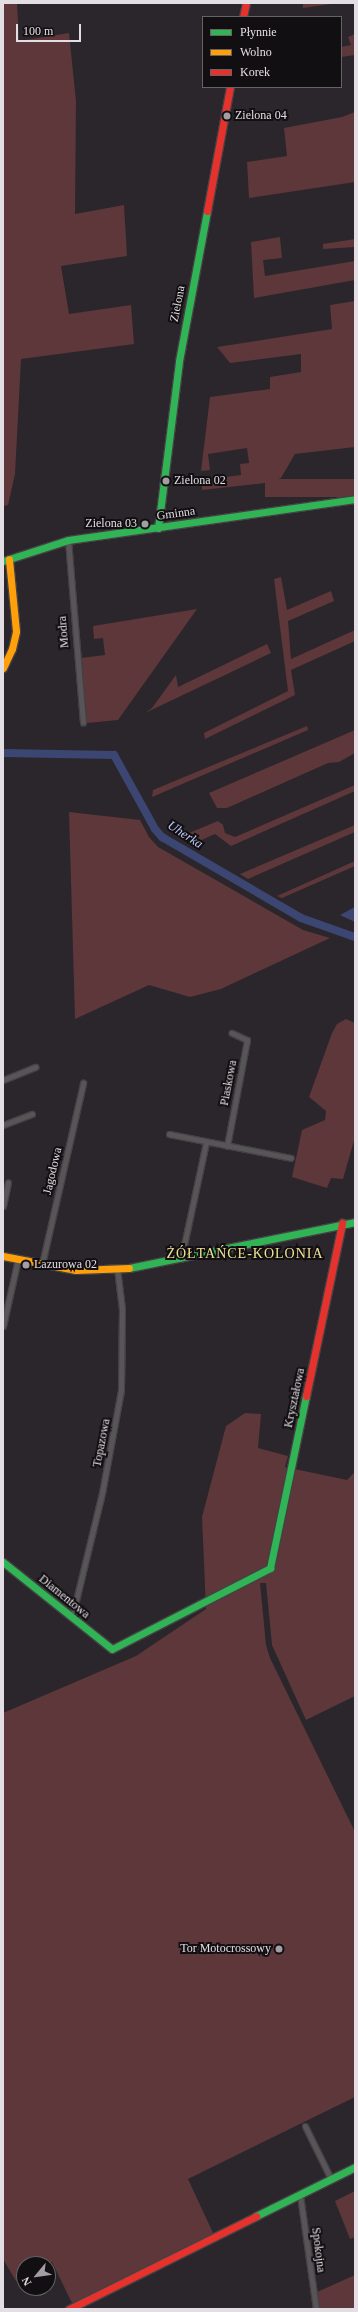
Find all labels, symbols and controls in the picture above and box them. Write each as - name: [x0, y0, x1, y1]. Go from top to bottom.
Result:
- scale bar: [18, 16, 83, 42]
- legend: [202, 16, 342, 88]
- text: 100 m: [23, 24, 53, 38]
- text: Płynnie: [240, 25, 277, 39]
- text: Wolno: [240, 45, 272, 59]
- text: Korek: [240, 65, 270, 79]
- place label: Zielona 04: [235, 109, 287, 123]
- marker: Zielona 04: [222, 111, 232, 121]
- street label: Zielona: [167, 285, 189, 323]
- place label: Zielona 02: [174, 474, 226, 488]
- marker: Zielona 02: [161, 476, 171, 486]
- street label: Gminna: [156, 504, 196, 524]
- place label: Zielona 03: [85, 517, 137, 531]
- marker: Zielona 03: [140, 519, 150, 529]
- street label: Modra: [55, 615, 73, 649]
- water label: Uherka: [164, 818, 206, 852]
- street label: Piaskowa: [218, 1059, 240, 1107]
- street label: Jagodowa: [41, 1146, 65, 1196]
- district label: ŻÓŁTAŃCE-KOLONIA: [166, 1246, 324, 1262]
- place label: Lazurowa 02: [34, 1258, 97, 1272]
- marker: Lazurowa 02: [21, 1260, 31, 1270]
- street label: Kryształowa: [282, 1367, 308, 1429]
- street label: Topazowa: [90, 1418, 114, 1468]
- street label: Diamentowa: [36, 1572, 92, 1622]
- place label: Tor Motocrossowy: [180, 1942, 271, 1956]
- marker: Tor Motocrossowy: [274, 1944, 284, 1954]
- street label: Spokojna: [308, 2227, 328, 2273]
- north arrow: [16, 2256, 56, 2296]
- text: N: [19, 2275, 34, 2288]

